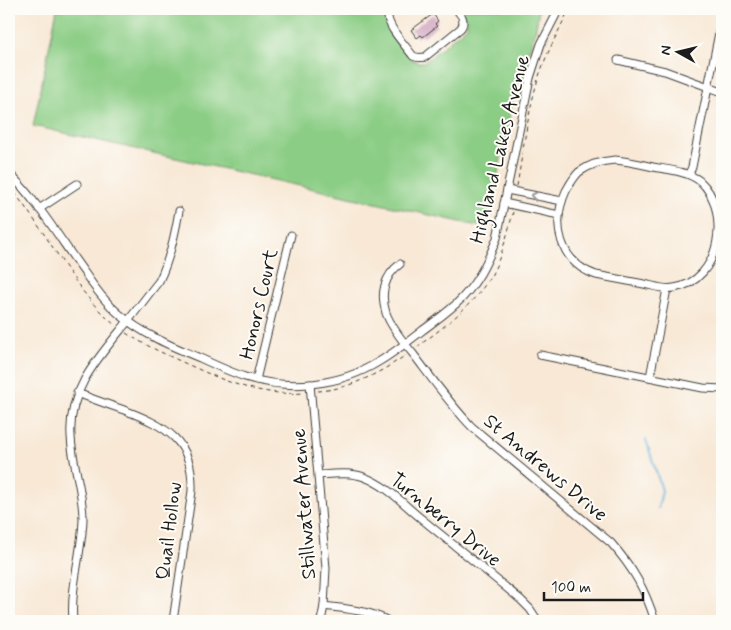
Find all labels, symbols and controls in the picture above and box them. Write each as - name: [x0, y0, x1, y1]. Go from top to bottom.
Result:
- north arrow: [654, 28, 704, 78]
- text: N: [657, 44, 676, 56]
- street label: Highland Lakes Avenue: [464, 52, 539, 247]
- one-way arrow: [530, 191, 539, 201]
- street label: Honors Court: [234, 246, 285, 362]
- street label: St Andrews Drive: [477, 408, 613, 528]
- street label: Stillwater Avenue: [286, 428, 323, 580]
- street label: Turnberry Drive: [384, 467, 507, 574]
- street label: Quail Hollow: [150, 481, 189, 582]
- scale bar: [544, 570, 642, 602]
- text: 100 m: [551, 578, 591, 598]

